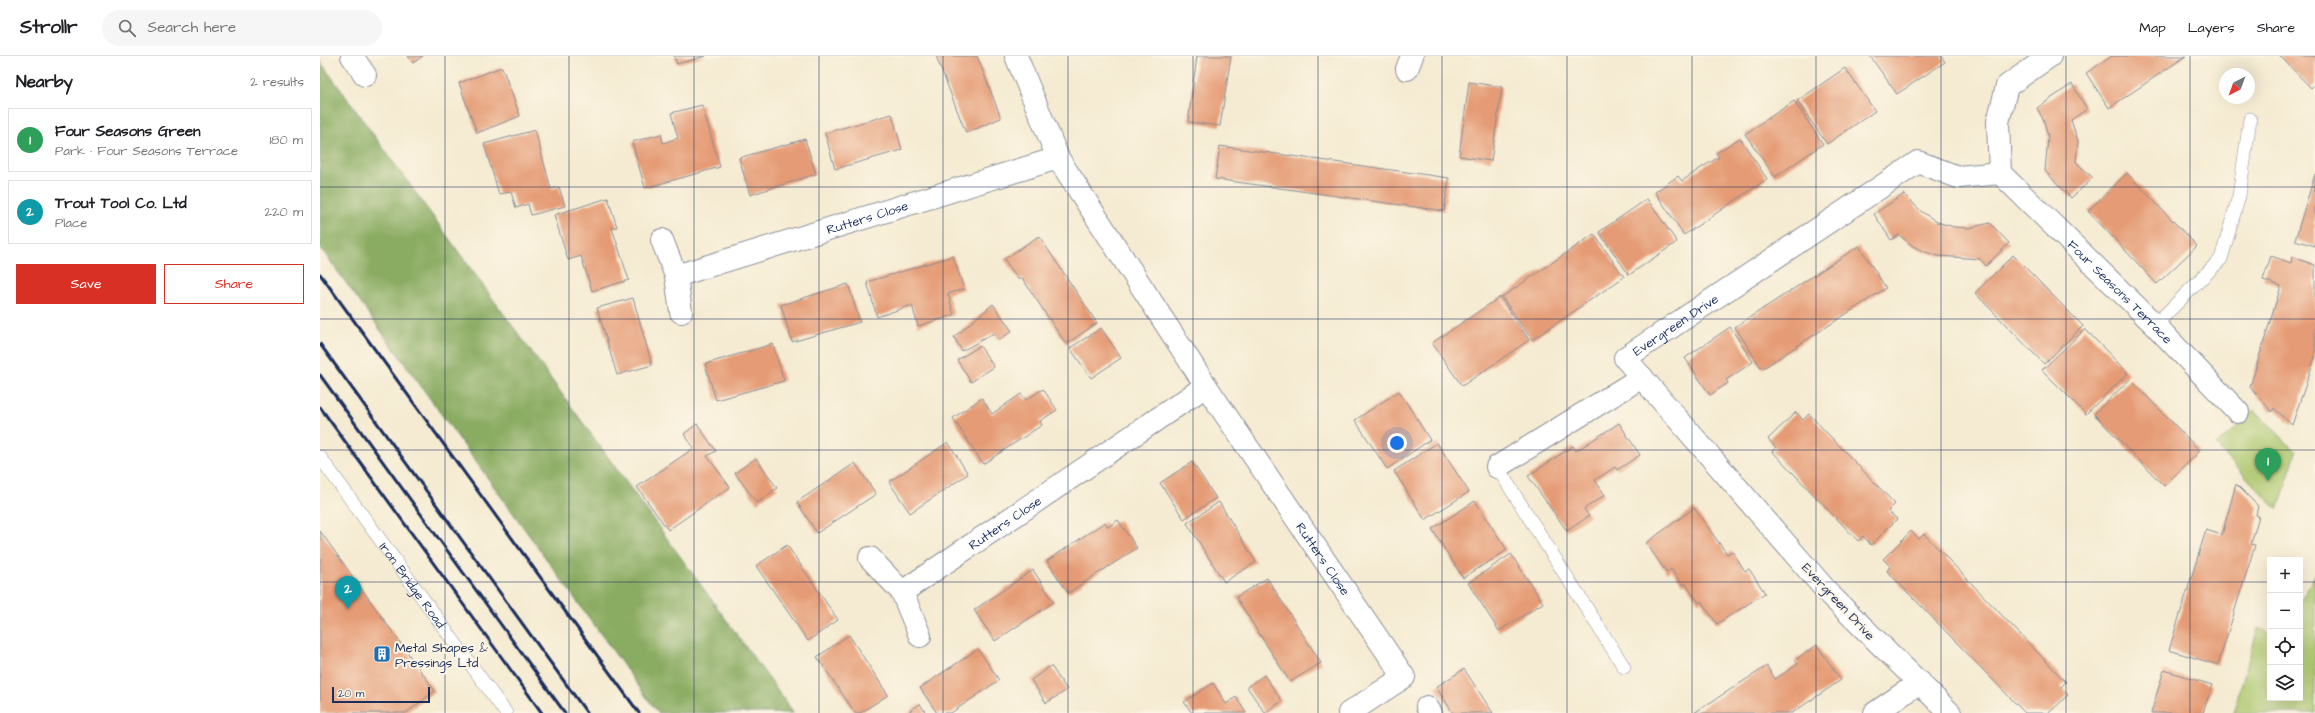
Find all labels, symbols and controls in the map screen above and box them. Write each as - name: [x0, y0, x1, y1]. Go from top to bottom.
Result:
- search box: [102, 10, 382, 46]
- text: Strollr: [20, 14, 78, 41]
- icon: search: [116, 17, 138, 39]
- text: Search here: [148, 17, 236, 38]
- text: Map: [2139, 18, 2166, 38]
- text: Layers: [2188, 18, 2235, 38]
- text: Share: [2257, 18, 2295, 38]
- north arrow: [2219, 68, 2255, 104]
- text: Nearby: [16, 70, 73, 94]
- text: 2 results: [250, 73, 304, 91]
- text: Four Seasons Green: [55, 121, 201, 142]
- text: 1: [29, 131, 31, 149]
- text: 180 m: [269, 131, 303, 149]
- text: Park · Four Seasons Terrace: [55, 142, 238, 160]
- text: Trout Tool Co. Ltd: [55, 193, 187, 214]
- street label: Rutters Close: [824, 197, 910, 239]
- text: 2: [26, 203, 34, 221]
- text: 220 m: [265, 203, 303, 221]
- text: Place: [55, 214, 87, 232]
- street label: Four Seasons Terrace: [2063, 236, 2176, 348]
- button: Save: [16, 264, 156, 304]
- button: Share: [164, 264, 304, 304]
- street label: Evergreen Drive: [1629, 290, 1722, 360]
- your location: [1387, 433, 1407, 453]
- pin: 1: [2255, 448, 2281, 481]
- street label: Rutters Close: [965, 492, 1045, 554]
- street label: Rutters Close: [1291, 519, 1354, 599]
- street label: Iron Bridge Road: [375, 539, 450, 632]
- map controls: [2267, 557, 2303, 701]
- button: +: [2267, 557, 2303, 593]
- street label: Evergreen Drive: [1797, 559, 1879, 645]
- pin: 2: [335, 576, 361, 609]
- button: −: [2267, 593, 2303, 629]
- button: locate: [2267, 629, 2303, 665]
- place label: Metal Shapes & Pressings Ltd: [395, 639, 488, 673]
- building icon: Metal Shapes & Pressings Ltd: [372, 644, 392, 664]
- button: layers: [2267, 665, 2303, 701]
- scale bar: [332, 685, 430, 704]
- text: 20 m: [338, 686, 364, 701]

